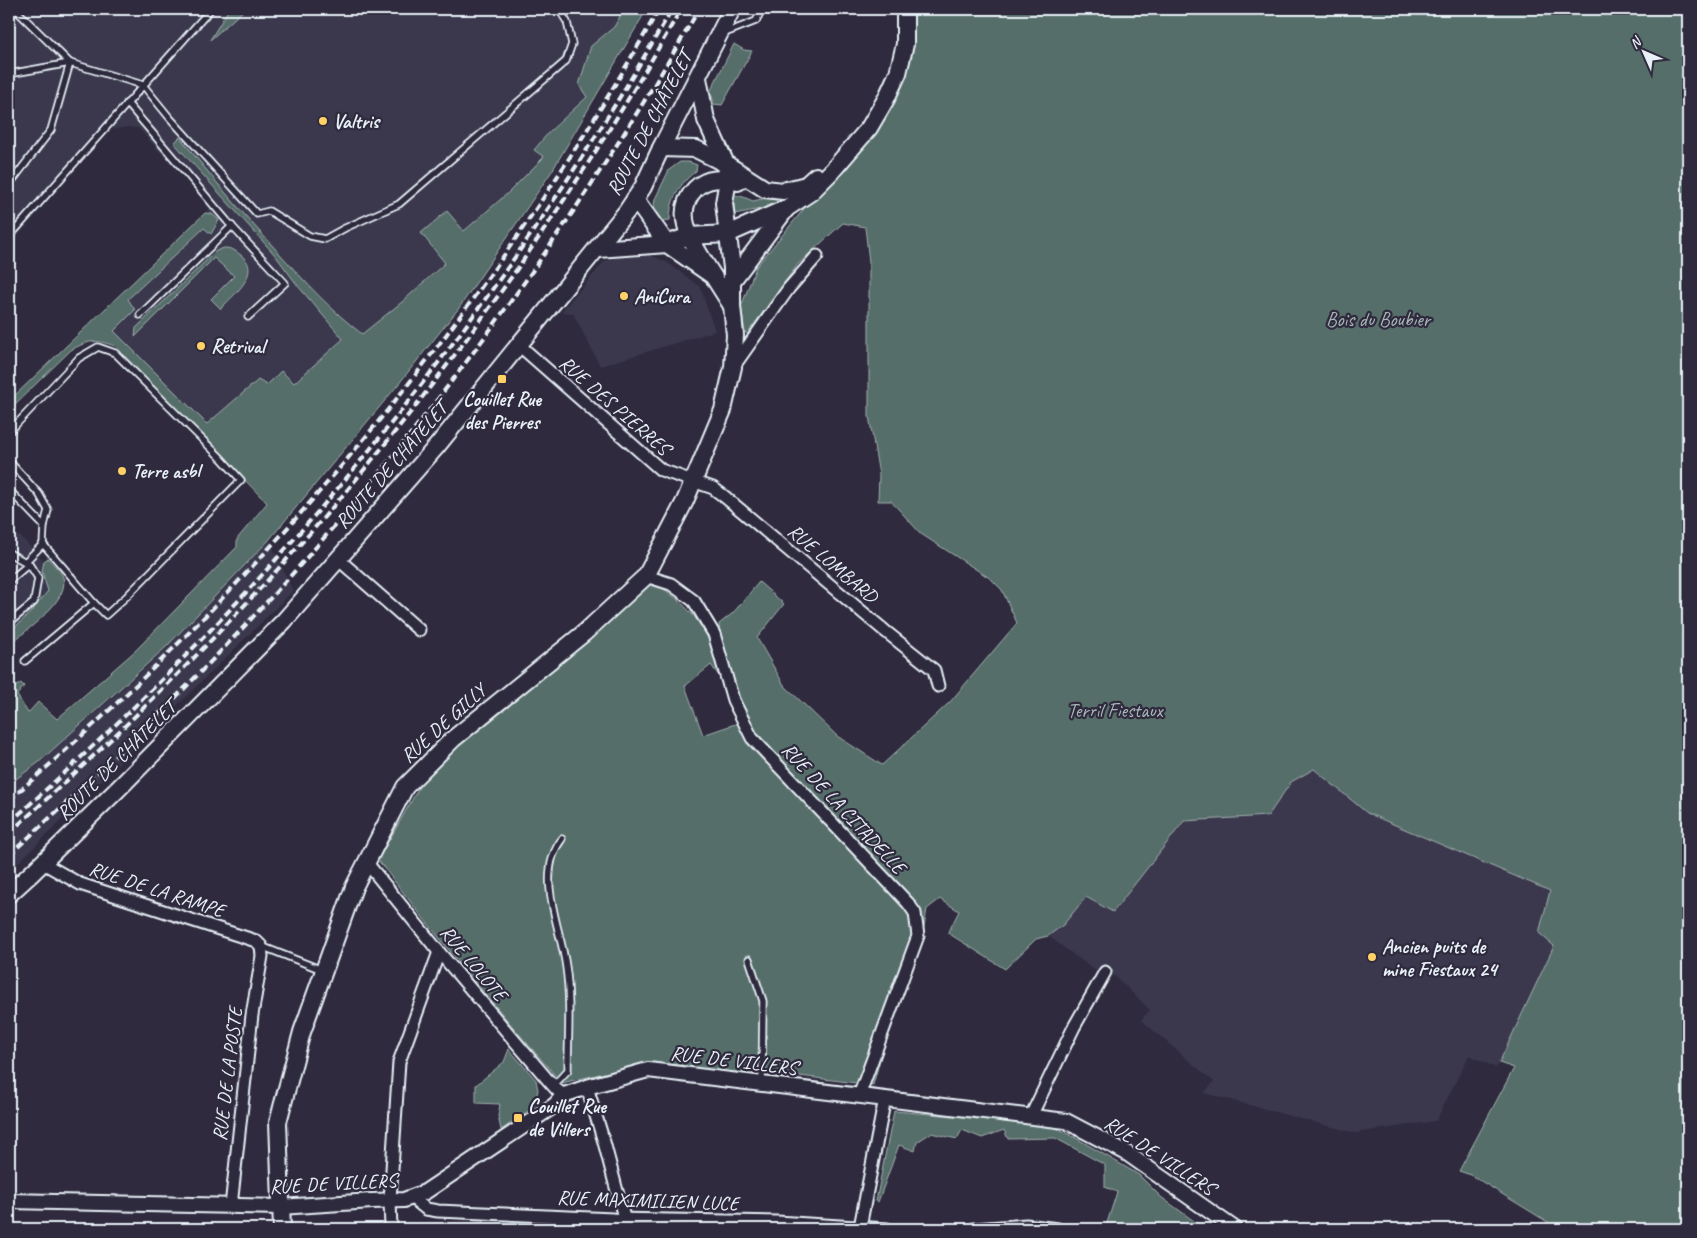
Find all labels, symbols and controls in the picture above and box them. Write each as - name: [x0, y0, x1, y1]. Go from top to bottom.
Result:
- north arrow: [1620, 28, 1670, 78]
- text: N: [1626, 32, 1646, 52]
- street label: ROUTE DE CHÂTELET: [601, 43, 700, 200]
- place label: Valtris: [333, 109, 381, 134]
- marker: Valtris: [317, 115, 329, 127]
- place label: AniCura: [634, 284, 691, 309]
- marker: AniCura: [618, 290, 630, 302]
- park label: Bois du Boubier: [1326, 307, 1432, 332]
- place label: Retrival: [211, 334, 269, 359]
- marker: Retrival: [195, 340, 207, 352]
- street label: RUE DES PIERRES: [554, 350, 679, 463]
- marker: Couillet Rue des Pierres: [496, 373, 508, 385]
- place label: Couillet Rue des Pierres: [463, 387, 542, 435]
- street label: ROUTE DE CHÂTELET: [330, 393, 456, 534]
- place label: Terre asbl: [132, 459, 203, 484]
- marker: Terre asbl: [116, 465, 128, 477]
- street label: RUE LOMBARD: [783, 519, 885, 610]
- street label: RUE DE GILLY: [395, 677, 493, 768]
- street label: ROUTE DE CHÂTELET: [51, 692, 185, 826]
- park label: Terril Fiestaux: [1067, 698, 1165, 723]
- street label: RUE DE LA CITADELLE: [776, 737, 913, 881]
- street label: RUE DE LA RAMPE: [86, 856, 230, 924]
- street label: RUE LOLOTE: [435, 920, 514, 1009]
- place label: Ancien puits de mine Fiestaux 24: [1382, 934, 1500, 982]
- marker: Ancien puits de mine Fiestaux 24: [1366, 951, 1378, 963]
- street label: RUE DE LA POSTE: [207, 1003, 248, 1142]
- street label: RUE DE VILLERS: [669, 1040, 803, 1081]
- place label: Couillet Rue de Villers: [528, 1094, 607, 1142]
- street label: RUE DE VILLERS: [1100, 1110, 1223, 1203]
- marker: Couillet Rue de Villers: [512, 1112, 524, 1124]
- street label: RUE DE VILLERS: [269, 1167, 401, 1199]
- street label: RUE MAXIMILIEN LUCE: [557, 1185, 742, 1216]

